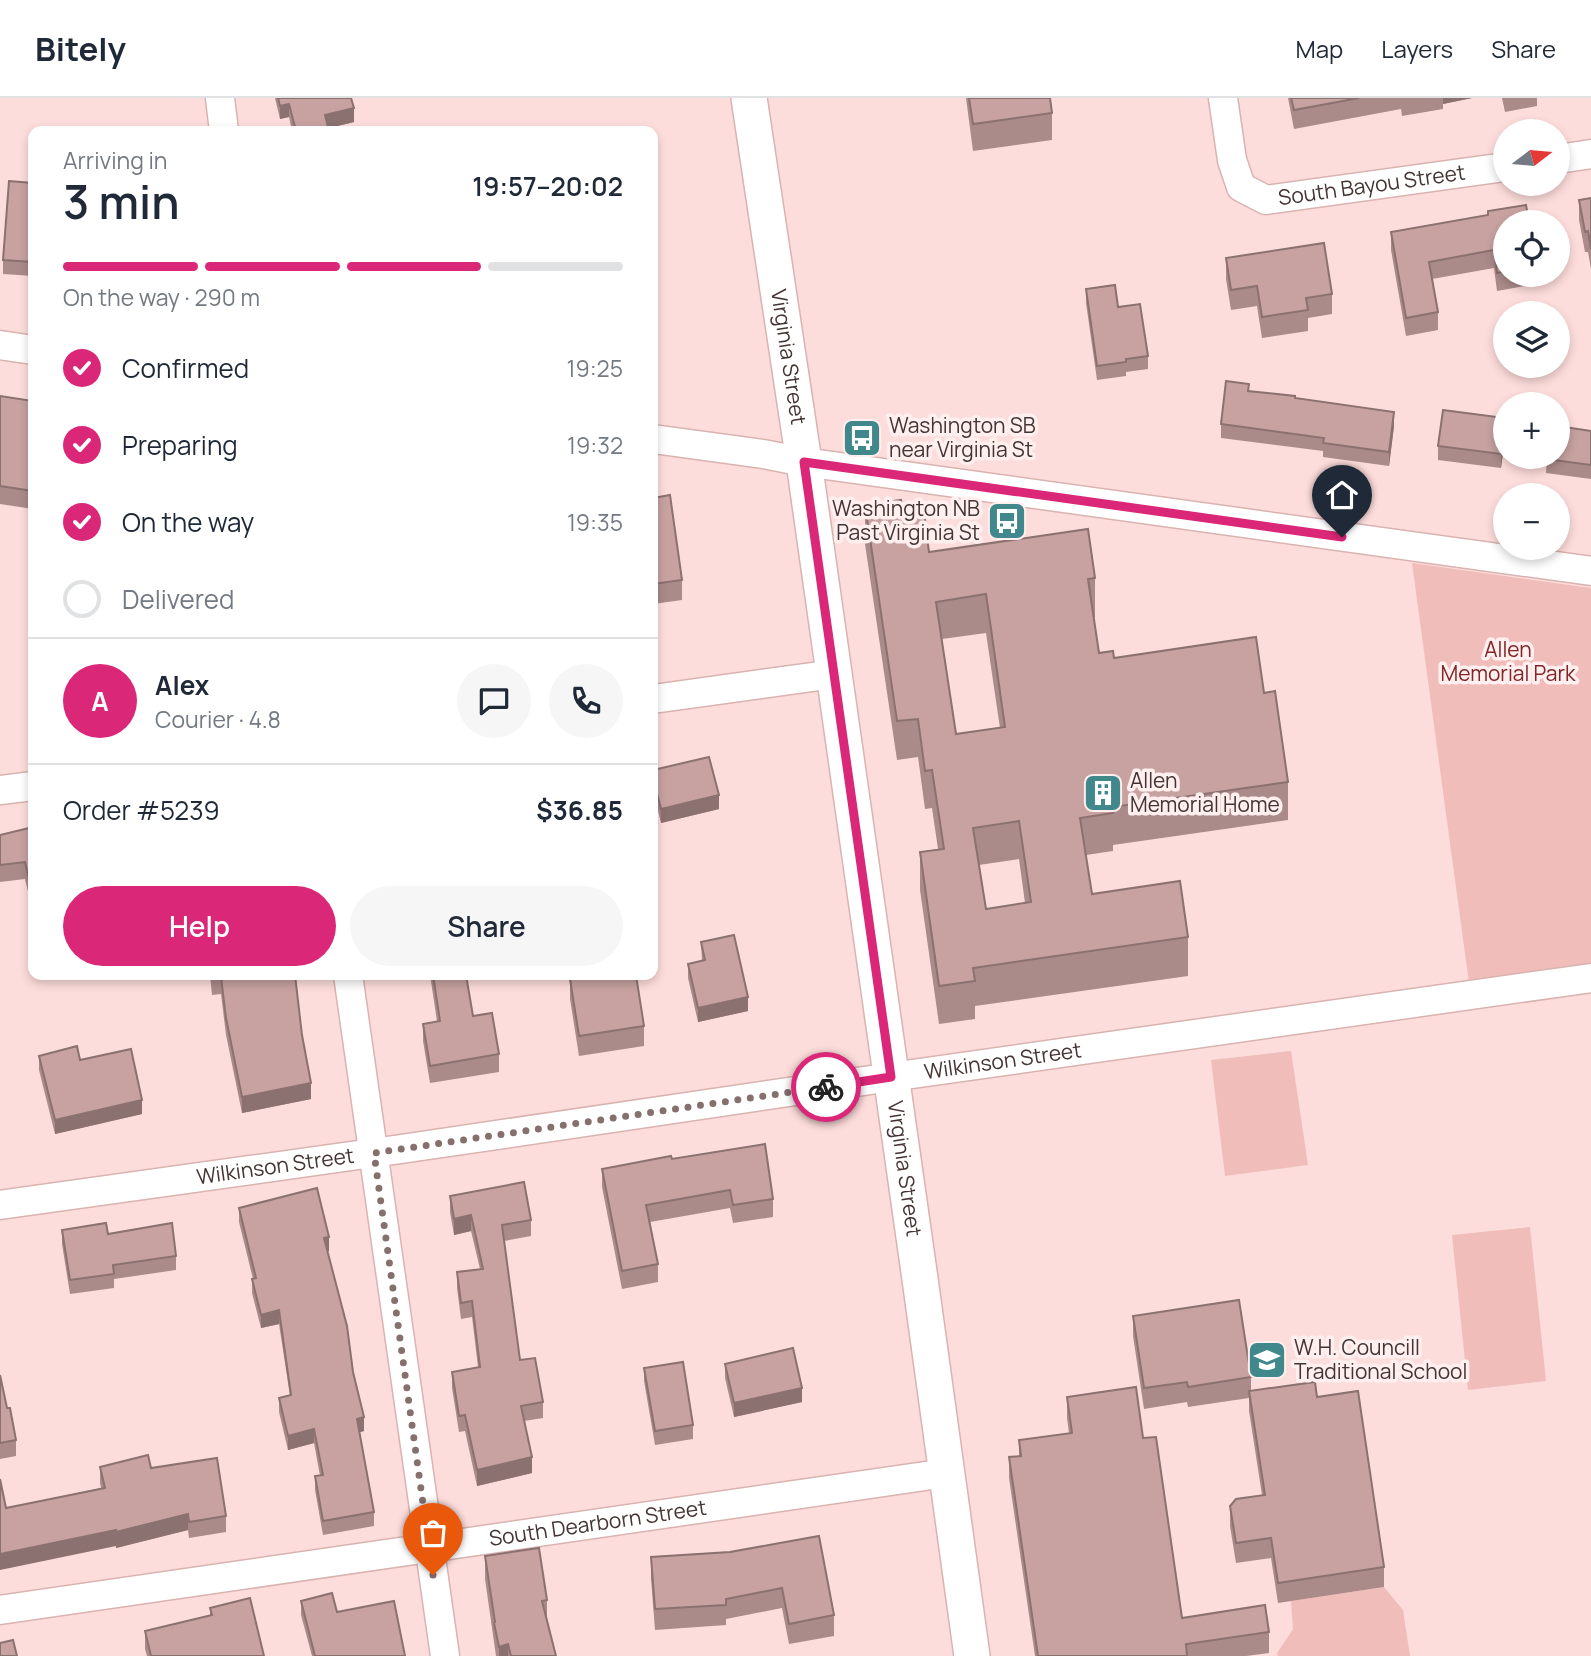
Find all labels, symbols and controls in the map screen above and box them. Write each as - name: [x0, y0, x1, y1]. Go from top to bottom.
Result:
- text: Bitely: [35, 26, 126, 71]
- text: Map: [1296, 32, 1343, 65]
- text: Layers: [1381, 32, 1453, 65]
- text: Share: [1491, 32, 1556, 65]
- north arrow: [1493, 119, 1570, 196]
- map controls: [1493, 119, 1570, 560]
- text: Arriving in: [63, 144, 168, 176]
- street label: South Bayou Street: [1276, 158, 1467, 211]
- text: 19:57–20:02: [472, 168, 623, 204]
- text: 3 min: [63, 170, 180, 233]
- button: locate: [1493, 210, 1570, 287]
- text: On the way · 290 m: [63, 281, 260, 313]
- street label: Virginia Street: [765, 287, 813, 427]
- button: layers: [1493, 301, 1570, 378]
- icon: check: [63, 349, 101, 387]
- text: Confirmed: [122, 350, 249, 386]
- text: 19:25: [566, 352, 623, 384]
- button: +: [1493, 392, 1570, 469]
- place label: Washington SB near Virginia St: [889, 411, 1036, 463]
- bus stop icon: Washington SB near Virginia St: [841, 417, 883, 459]
- icon: check: [63, 426, 101, 464]
- text: Preparing: [122, 427, 238, 463]
- text: 19:32: [567, 429, 623, 461]
- pin: [1312, 465, 1372, 537]
- icon: home: [1323, 476, 1361, 514]
- button: −: [1493, 483, 1570, 560]
- place label: Washington NB Past Virginia St: [832, 494, 980, 546]
- bus stop icon: Washington NB Past Virginia St: [986, 500, 1028, 542]
- icon: check: [63, 503, 101, 541]
- text: On the way: [122, 504, 254, 540]
- text: 19:35: [567, 506, 623, 538]
- text: Delivered: [122, 581, 234, 617]
- park label: Allen Memorial Park: [1441, 635, 1576, 687]
- button: chat: [457, 664, 531, 738]
- button: phone: [549, 664, 623, 738]
- text: Alex: [155, 667, 209, 703]
- text: A: [91, 683, 109, 719]
- text: Courier · 4.8: [155, 703, 281, 735]
- place label: Allen Memorial Home: [1130, 766, 1280, 818]
- building icon: Allen Memorial Home: [1082, 772, 1124, 814]
- text: Order #5239: [63, 792, 220, 828]
- text: $36.85: [536, 792, 623, 828]
- button: Help: [63, 886, 336, 966]
- button: Share: [350, 886, 623, 966]
- street label: Wilkinson Street: [922, 1035, 1083, 1085]
- courier: [791, 1052, 861, 1122]
- icon: bike: [807, 1068, 845, 1106]
- street label: Virginia Street: [882, 1099, 929, 1238]
- street label: Wilkinson Street: [195, 1141, 356, 1190]
- place label: W.H. Councill Traditional School: [1294, 1333, 1467, 1385]
- school or university icon: W.H. Councill Traditional School: [1246, 1339, 1288, 1381]
- street label: South Dearborn Street: [487, 1493, 708, 1552]
- pin: [403, 1503, 463, 1575]
- icon: bag: [414, 1514, 452, 1552]

